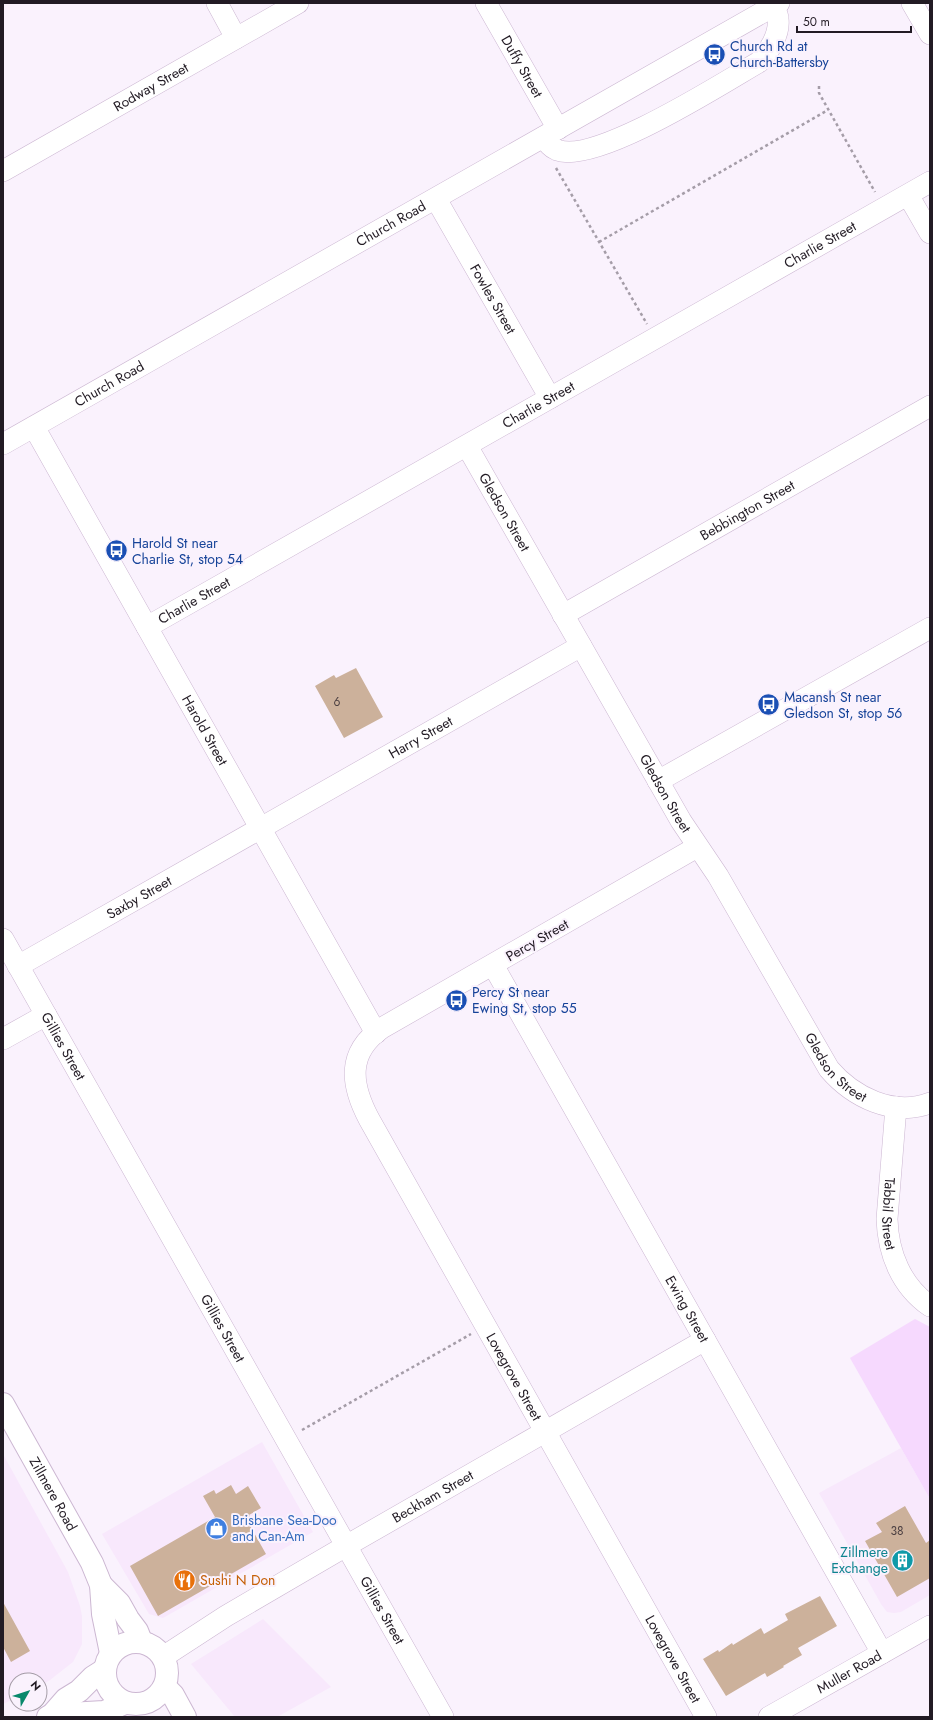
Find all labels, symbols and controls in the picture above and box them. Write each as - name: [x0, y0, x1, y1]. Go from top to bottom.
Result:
- scale bar: [797, 8, 911, 34]
- text: 50 m: [803, 13, 830, 31]
- street label: Duffy Street: [496, 32, 548, 102]
- place label: Church Rd at Church-Battersby: [730, 36, 830, 72]
- bus stop icon: Church Rd at Church-Battersby: [702, 41, 728, 67]
- street label: Rodway Street: [109, 57, 193, 116]
- street label: Church Road: [352, 196, 429, 251]
- street label: Charlie Street: [780, 216, 860, 273]
- street label: Fowles Street: [465, 260, 521, 338]
- street label: Church Road: [70, 356, 148, 412]
- street label: Charlie Street: [498, 376, 579, 433]
- street label: Gledson Street: [474, 469, 535, 556]
- street label: Bebbington Street: [696, 475, 799, 545]
- place label: Harold St near Charlie St, stop 54: [132, 533, 243, 569]
- bus stop icon: Harold St near Charlie St, stop 54: [104, 538, 130, 564]
- street label: Charlie Street: [154, 571, 234, 629]
- place label: Macansh St near Gledson St, stop 56: [784, 687, 902, 723]
- street label: Harold Street: [177, 691, 233, 769]
- bus stop icon: Macansh St near Gledson St, stop 56: [755, 692, 781, 718]
- house number: 6: [334, 693, 341, 711]
- street label: Harry Street: [385, 711, 457, 763]
- street label: Gledson Street: [635, 750, 696, 837]
- street label: Saxby Street: [103, 871, 176, 924]
- street label: Percy Street: [502, 914, 573, 966]
- place label: Percy St near Ewing St, stop 55: [472, 982, 577, 1018]
- bus stop icon: Percy St near Ewing St, stop 55: [443, 987, 469, 1013]
- street label: Gillies Street: [36, 1008, 91, 1084]
- street label: Gledson Street: [800, 1029, 871, 1107]
- street label: Tabbil Street: [877, 1177, 901, 1253]
- street label: Ewing Street: [661, 1272, 715, 1346]
- street label: Gillies Street: [196, 1290, 251, 1366]
- street label: Lovegrove Street: [481, 1329, 547, 1425]
- street label: Zillmere Road: [25, 1453, 82, 1535]
- street label: Beckham Street: [388, 1465, 477, 1527]
- place label: Brisbane Sea-Doo and Can-Am: [232, 1510, 337, 1546]
- shop icon: Brisbane Sea-Doo and Can-Am: [203, 1515, 229, 1541]
- house number: 38: [890, 1522, 904, 1540]
- place label: Zillmere Exchange: [831, 1542, 888, 1578]
- building icon: Zillmere Exchange: [890, 1547, 916, 1573]
- restaurant icon: Sushi N Don: [172, 1567, 198, 1593]
- place label: Sushi N Don: [200, 1570, 275, 1590]
- street label: Gillies Street: [355, 1572, 410, 1648]
- street label: Lovegrove Street: [640, 1611, 706, 1707]
- street label: Muller Road: [813, 1645, 885, 1698]
- north arrow: [8, 1672, 48, 1712]
- text: N: [27, 1677, 45, 1694]

